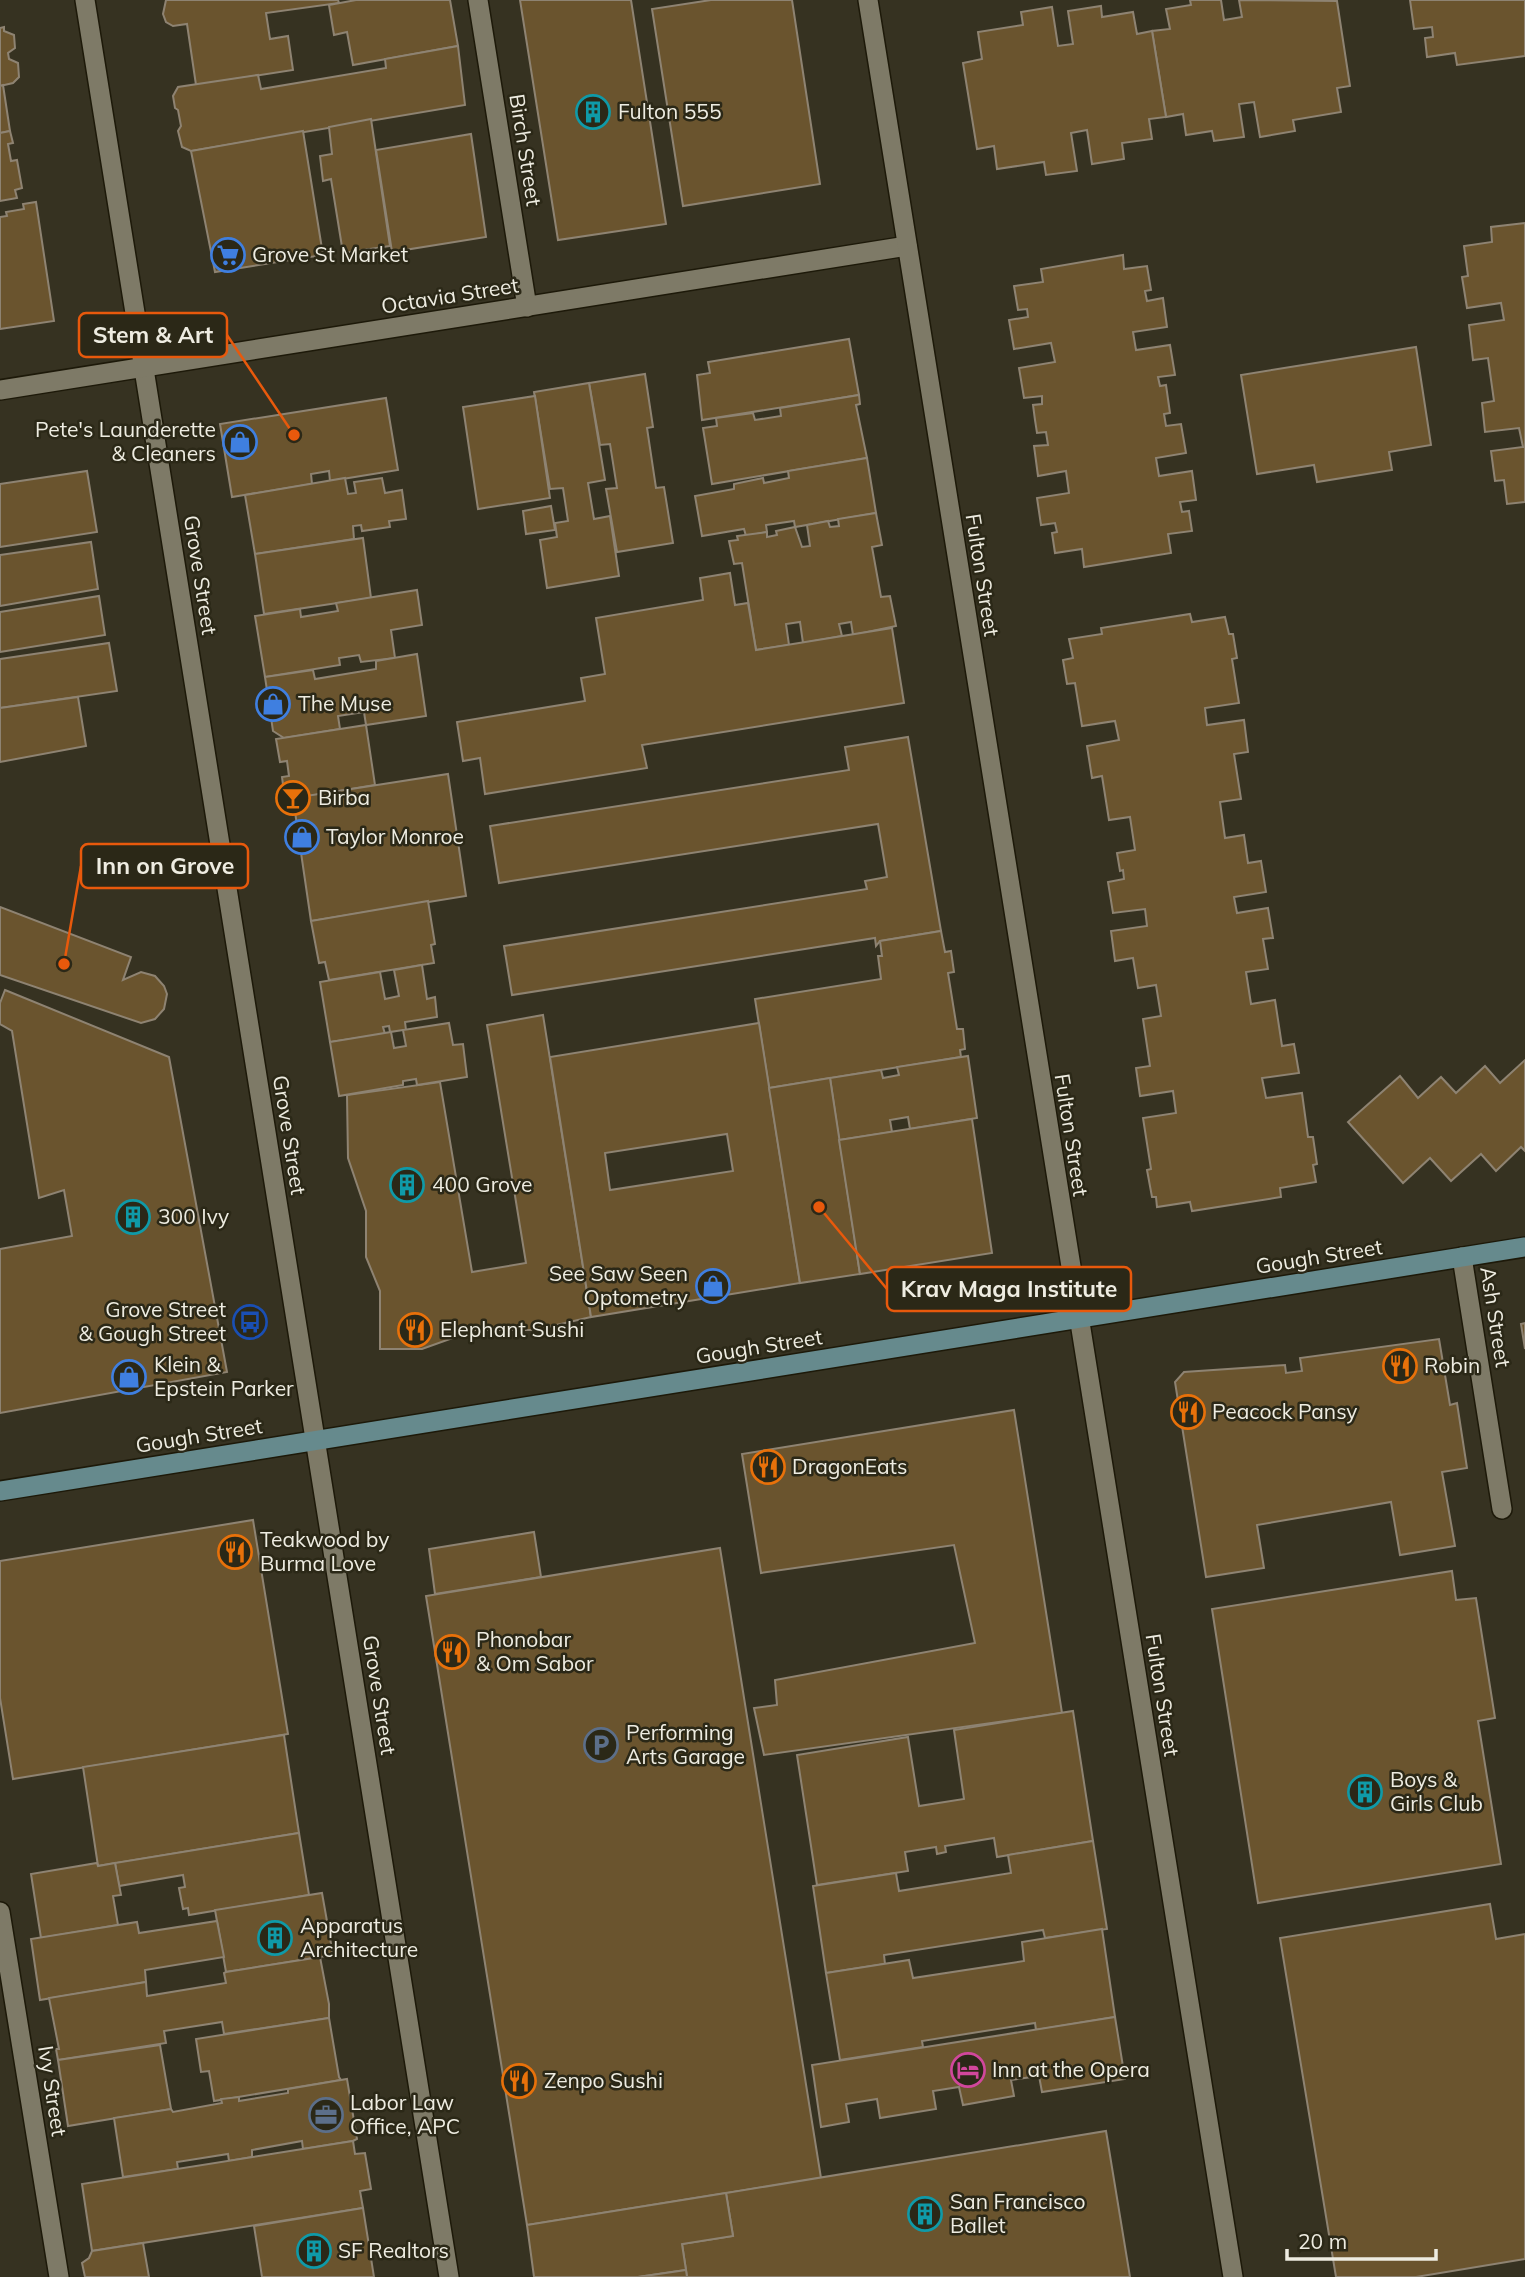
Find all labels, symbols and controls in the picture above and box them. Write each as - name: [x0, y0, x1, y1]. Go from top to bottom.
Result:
- street label: Birch Street: [504, 92, 548, 208]
- building icon: Fulton 555: [574, 93, 612, 131]
- place label: Fulton 555: [618, 98, 722, 124]
- supermarket icon: Grove St Market: [209, 236, 247, 274]
- place label: Grove St Market: [252, 241, 408, 267]
- street label: Octavia Street: [379, 271, 520, 319]
- callout: Stem & Art: [79, 313, 227, 357]
- text: Stem & Art: [93, 320, 214, 349]
- place label: Pete's Launderette & Cleaners: [35, 416, 216, 466]
- shop icon: Pete's Launderette & Cleaners: [221, 423, 259, 461]
- street label: Fulton Street: [960, 512, 1006, 638]
- street label: Grove Street: [179, 513, 223, 636]
- shop icon: The Muse: [254, 685, 292, 723]
- place label: The Muse: [298, 690, 392, 716]
- bar icon: Birba: [274, 779, 312, 817]
- place label: Birba: [318, 784, 370, 810]
- shop icon: Taylor Monroe: [283, 818, 321, 856]
- place label: Taylor Monroe: [326, 823, 464, 849]
- callout: Inn on Grove: [81, 844, 248, 888]
- text: Inn on Grove: [96, 851, 234, 880]
- street label: Fulton Street: [1049, 1072, 1095, 1198]
- street label: Grove Street: [268, 1073, 312, 1196]
- building icon: 400 Grove: [388, 1166, 426, 1204]
- place label: 400 Grove: [432, 1171, 532, 1197]
- building icon: 300 Ivy: [114, 1198, 152, 1236]
- place label: 300 Ivy: [158, 1203, 229, 1229]
- street label: Gough Street: [1254, 1233, 1384, 1279]
- place label: See Saw Seen Optometry: [549, 1260, 688, 1310]
- street label: Ash Street: [1475, 1265, 1517, 1369]
- shop icon: See Saw Seen Optometry: [694, 1267, 732, 1305]
- callout: Krav Maga Institute: [887, 1267, 1131, 1311]
- text: Krav Maga Institute: [901, 1274, 1117, 1303]
- place label: Grove Street & Gough Street: [78, 1296, 226, 1346]
- bus stop icon: Grove Street & Gough Street: [231, 1303, 269, 1341]
- restaurant icon: Elephant Sushi: [396, 1311, 434, 1349]
- place label: Elephant Sushi: [440, 1316, 584, 1342]
- street label: Gough Street: [694, 1323, 824, 1369]
- restaurant icon: Robin: [1381, 1347, 1419, 1385]
- place label: Klein & Epstein Parker: [154, 1351, 294, 1401]
- place label: Robin: [1424, 1352, 1480, 1378]
- shop icon: Klein & Epstein Parker: [110, 1358, 148, 1396]
- restaurant icon: Peacock Pansy: [1169, 1393, 1207, 1431]
- place label: Peacock Pansy: [1212, 1398, 1358, 1424]
- street label: Gough Street: [134, 1412, 264, 1458]
- restaurant icon: DragonEats: [749, 1448, 787, 1486]
- place label: DragonEats: [792, 1453, 907, 1479]
- place label: Teakwood by Burma Love: [260, 1526, 389, 1576]
- restaurant icon: Teakwood by Burma Love: [216, 1533, 254, 1571]
- place label: Phonobar & Om Sabor: [476, 1626, 594, 1676]
- street label: Fulton Street: [1140, 1632, 1186, 1758]
- street label: Grove Street: [358, 1633, 402, 1756]
- restaurant icon: Phonobar & Om Sabor: [433, 1633, 471, 1671]
- place label: Performing Arts Garage: [626, 1719, 745, 1769]
- parking icon: Performing Arts Garage: [582, 1726, 620, 1764]
- place label: Boys & Girls Club: [1390, 1766, 1483, 1816]
- building icon: Boys & Girls Club: [1346, 1773, 1384, 1811]
- place label: Apparatus Architecture: [300, 1912, 418, 1962]
- building icon: Apparatus Architecture: [256, 1919, 294, 1957]
- street label: Ivy Street: [33, 2044, 73, 2138]
- hotel icon: Inn at the Opera: [949, 2051, 987, 2089]
- place label: Inn at the Opera: [992, 2056, 1150, 2082]
- restaurant icon: Zenpo Sushi: [500, 2062, 538, 2100]
- place label: Zenpo Sushi: [544, 2067, 663, 2093]
- place label: Labor Law Office, APC: [350, 2089, 460, 2139]
- office icon: Labor Law Office, APC: [307, 2096, 345, 2134]
- place label: San Francisco Ballet: [950, 2188, 1085, 2238]
- building icon: San Francisco Ballet: [906, 2195, 944, 2233]
- scale bar: [1287, 2218, 1436, 2262]
- text: 20 m: [1298, 2228, 1347, 2254]
- building icon: SF Realtors: [295, 2232, 333, 2270]
- place label: SF Realtors: [338, 2237, 449, 2263]

